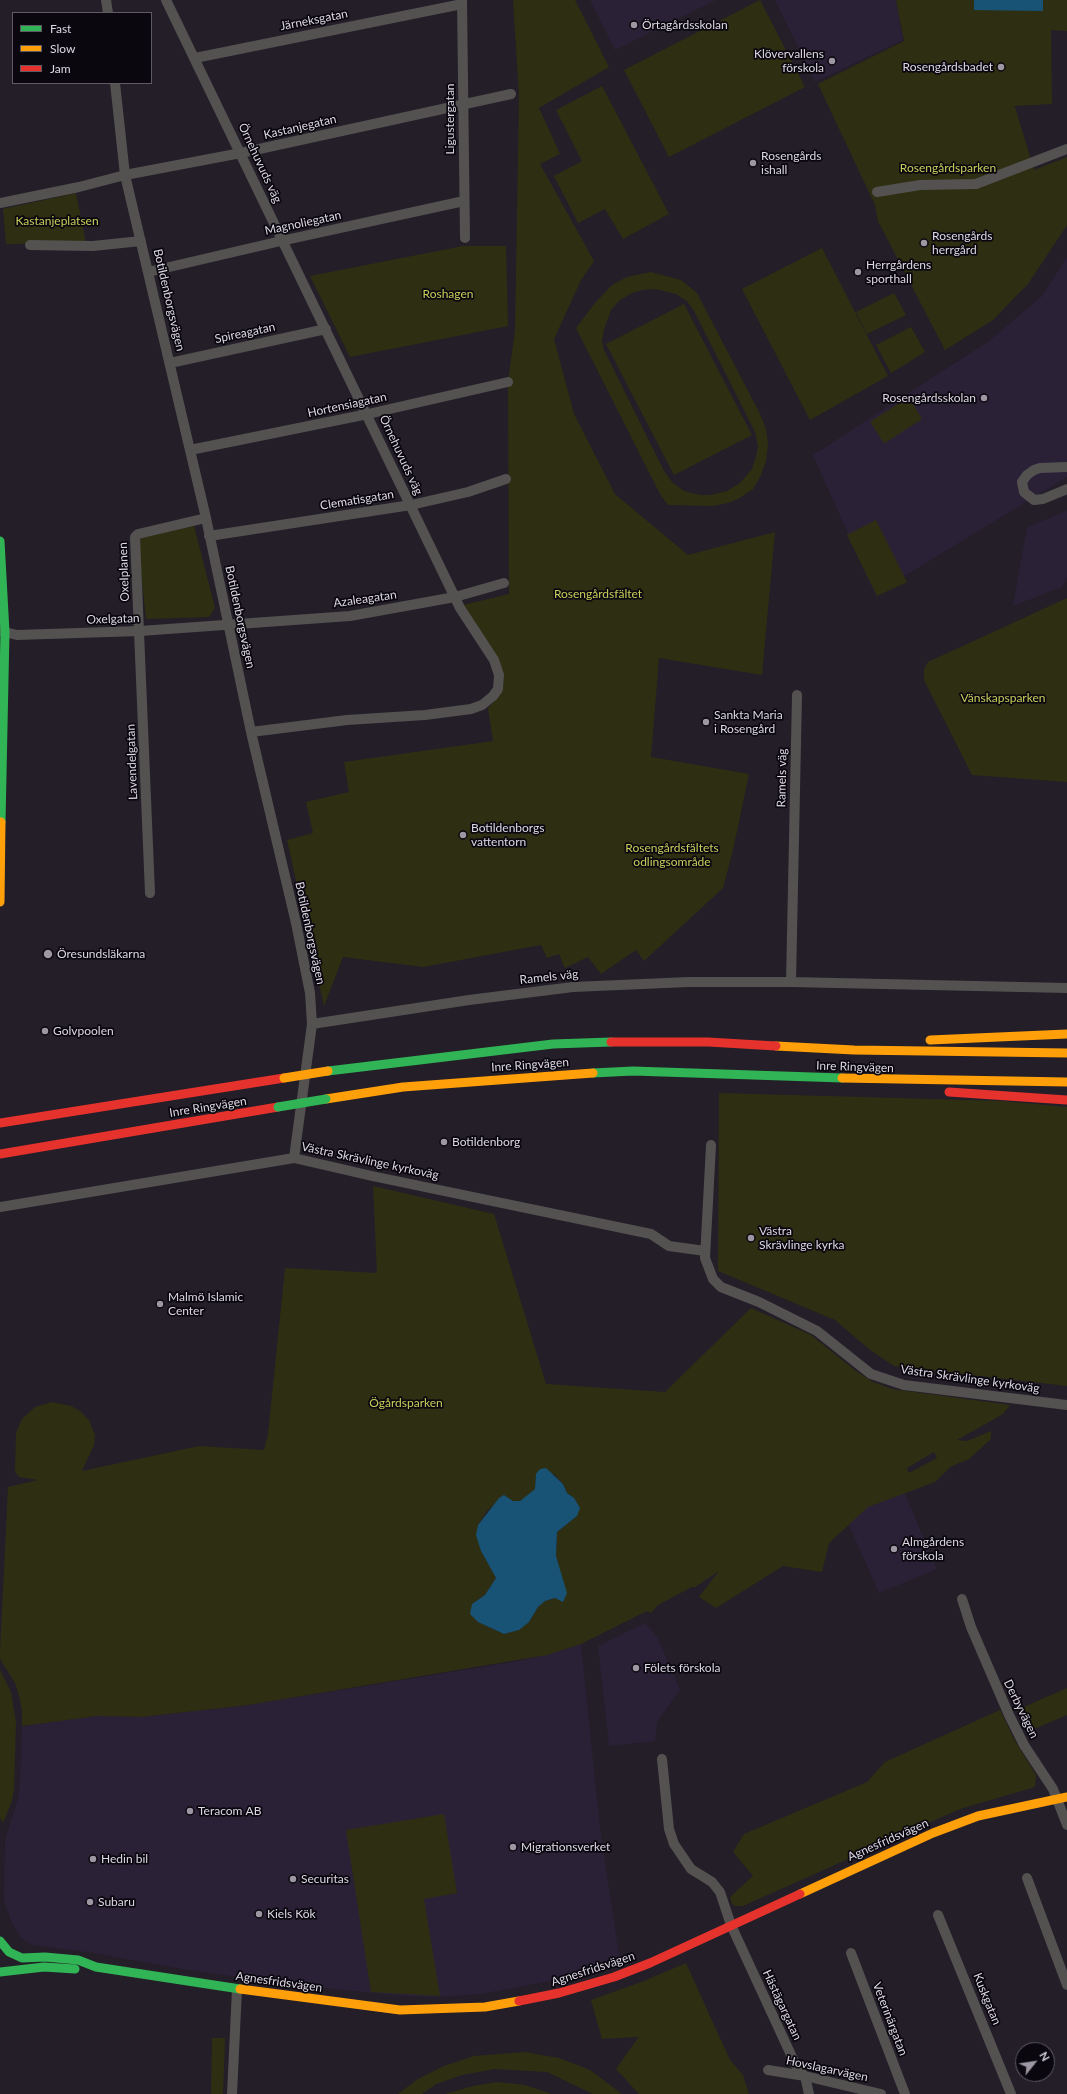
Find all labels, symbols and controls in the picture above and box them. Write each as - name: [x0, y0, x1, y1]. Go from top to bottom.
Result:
- street label: Järneksgatan: [279, 6, 349, 34]
- legend: [12, 12, 152, 84]
- place label: Örtagårdsskolan: [642, 18, 728, 32]
- marker: Örtagårdsskolan: [629, 20, 639, 30]
- text: Fast: [50, 21, 71, 36]
- text: Slow: [50, 41, 75, 56]
- place label: Klövervallens förskola: [754, 47, 824, 75]
- marker: Klövervallens förskola: [827, 56, 837, 66]
- place label: Rosengårdsbadet: [903, 60, 993, 74]
- text: Jam: [50, 61, 71, 76]
- marker: Rosengårdsbadet: [996, 62, 1006, 72]
- street label: Ligustergatan: [443, 83, 457, 155]
- street label: Kastanjegatan: [262, 112, 338, 142]
- street label: Örnehuvuds väg: [235, 121, 285, 205]
- place label: Rosengårds ishall: [761, 149, 821, 177]
- marker: Rosengårds ishall: [748, 158, 758, 168]
- park label: Rosengårdsparken: [900, 161, 996, 175]
- street label: Magnoliegatan: [263, 208, 343, 238]
- park label: Kastanjeplatsen: [15, 214, 99, 228]
- place label: Rosengårds herrgård: [932, 229, 992, 257]
- marker: Rosengårds herrgård: [919, 238, 929, 248]
- street label: Botildenborgsvägen: [150, 247, 188, 353]
- place label: Herrgårdens sporthall: [866, 258, 931, 286]
- marker: Herrgårdens sporthall: [853, 267, 863, 277]
- park label: Roshagen: [423, 287, 473, 301]
- street label: Spireagatan: [213, 320, 277, 346]
- street label: Hortensiagatan: [306, 390, 388, 420]
- place label: Rosengårdsskolan: [882, 391, 976, 405]
- marker: Rosengårdsskolan: [979, 393, 989, 403]
- street label: Örnehuvuds väg: [376, 413, 426, 497]
- street label: Clematisgatan: [319, 487, 395, 513]
- street label: Oxelplanen: [116, 542, 132, 602]
- street label: Botildenborgsvägen: [222, 564, 258, 670]
- street label: Azaleagatan: [332, 587, 398, 611]
- park label: Rosengårdsfältet: [554, 587, 642, 601]
- street label: Oxelgatan: [86, 611, 140, 627]
- park label: Vänskapsparken: [960, 691, 1046, 705]
- place label: Sankta Maria i Rosengård: [714, 708, 783, 736]
- marker: Sankta Maria i Rosengård: [701, 717, 711, 727]
- street label: Lavendelgatan: [123, 724, 141, 800]
- street label: Ramels väg: [774, 748, 790, 808]
- place label: Botildenborgs vattentorn: [471, 821, 545, 849]
- marker: Botildenborgs vattentorn: [458, 830, 468, 840]
- park label: Rosengårdsfältets odlingsområde: [625, 841, 719, 869]
- street label: Botildenborgsvägen: [292, 880, 328, 986]
- place label: Öresundsläkarna: [57, 947, 145, 961]
- marker: Öresundsläkarna: [42, 948, 54, 960]
- street label: Ramels väg: [519, 967, 579, 987]
- place label: Golvpoolen: [53, 1024, 114, 1038]
- marker: Golvpoolen: [40, 1026, 50, 1036]
- street label: Inre Ringvägen: [491, 1055, 569, 1075]
- street label: Inre Ringvägen: [816, 1058, 894, 1076]
- street label: Inre Ringvägen: [168, 1094, 248, 1120]
- place label: Botildenborg: [452, 1135, 520, 1149]
- marker: Botildenborg: [439, 1137, 449, 1147]
- street label: Västra Skrävlinge kyrkoväg: [300, 1139, 440, 1183]
- place label: Västra Skrävlinge kyrka: [759, 1224, 844, 1252]
- marker: Västra Skrävlinge kyrka: [746, 1233, 756, 1243]
- place label: Malmö Islamic Center: [168, 1290, 243, 1318]
- marker: Malmö Islamic Center: [155, 1299, 165, 1309]
- street label: Västra Skrävlinge kyrkoväg: [900, 1362, 1040, 1396]
- park label: Ögårdsparken: [369, 1396, 443, 1410]
- place label: Almgårdens förskola: [902, 1535, 964, 1563]
- marker: Almgårdens förskola: [889, 1544, 899, 1554]
- place label: Fölets förskola: [644, 1661, 720, 1675]
- marker: Fölets förskola: [631, 1663, 641, 1673]
- street label: Derbyvägen: [1001, 1677, 1041, 1741]
- place label: Teracom AB: [198, 1804, 261, 1818]
- marker: Teracom AB: [185, 1806, 195, 1816]
- street label: Agnesfridsvägen: [845, 1816, 931, 1864]
- place label: Migrationsverket: [521, 1840, 610, 1854]
- marker: Migrationsverket: [508, 1842, 518, 1852]
- place label: Hedin bil: [101, 1852, 148, 1866]
- marker: Hedin bil: [88, 1854, 98, 1864]
- place label: Securitas: [301, 1872, 349, 1886]
- marker: Securitas: [288, 1874, 298, 1884]
- place label: Subaru: [98, 1895, 135, 1909]
- marker: Subaru: [85, 1897, 95, 1907]
- place label: Kiels Kök: [267, 1907, 316, 1921]
- marker: Kiels Kök: [254, 1909, 264, 1919]
- street label: Agnesfridsvägen: [549, 1949, 637, 1989]
- street label: Hästägargatan: [759, 1968, 805, 2042]
- street label: Agnesfridsvägen: [235, 1969, 323, 1995]
- street label: Kuskgatan: [970, 1971, 1004, 2027]
- street label: Veterinärgatan: [869, 1980, 911, 2058]
- north arrow: [1015, 2042, 1055, 2082]
- text: N: [1037, 2049, 1053, 2063]
- street label: Hovslagarvägen: [785, 2053, 869, 2085]

